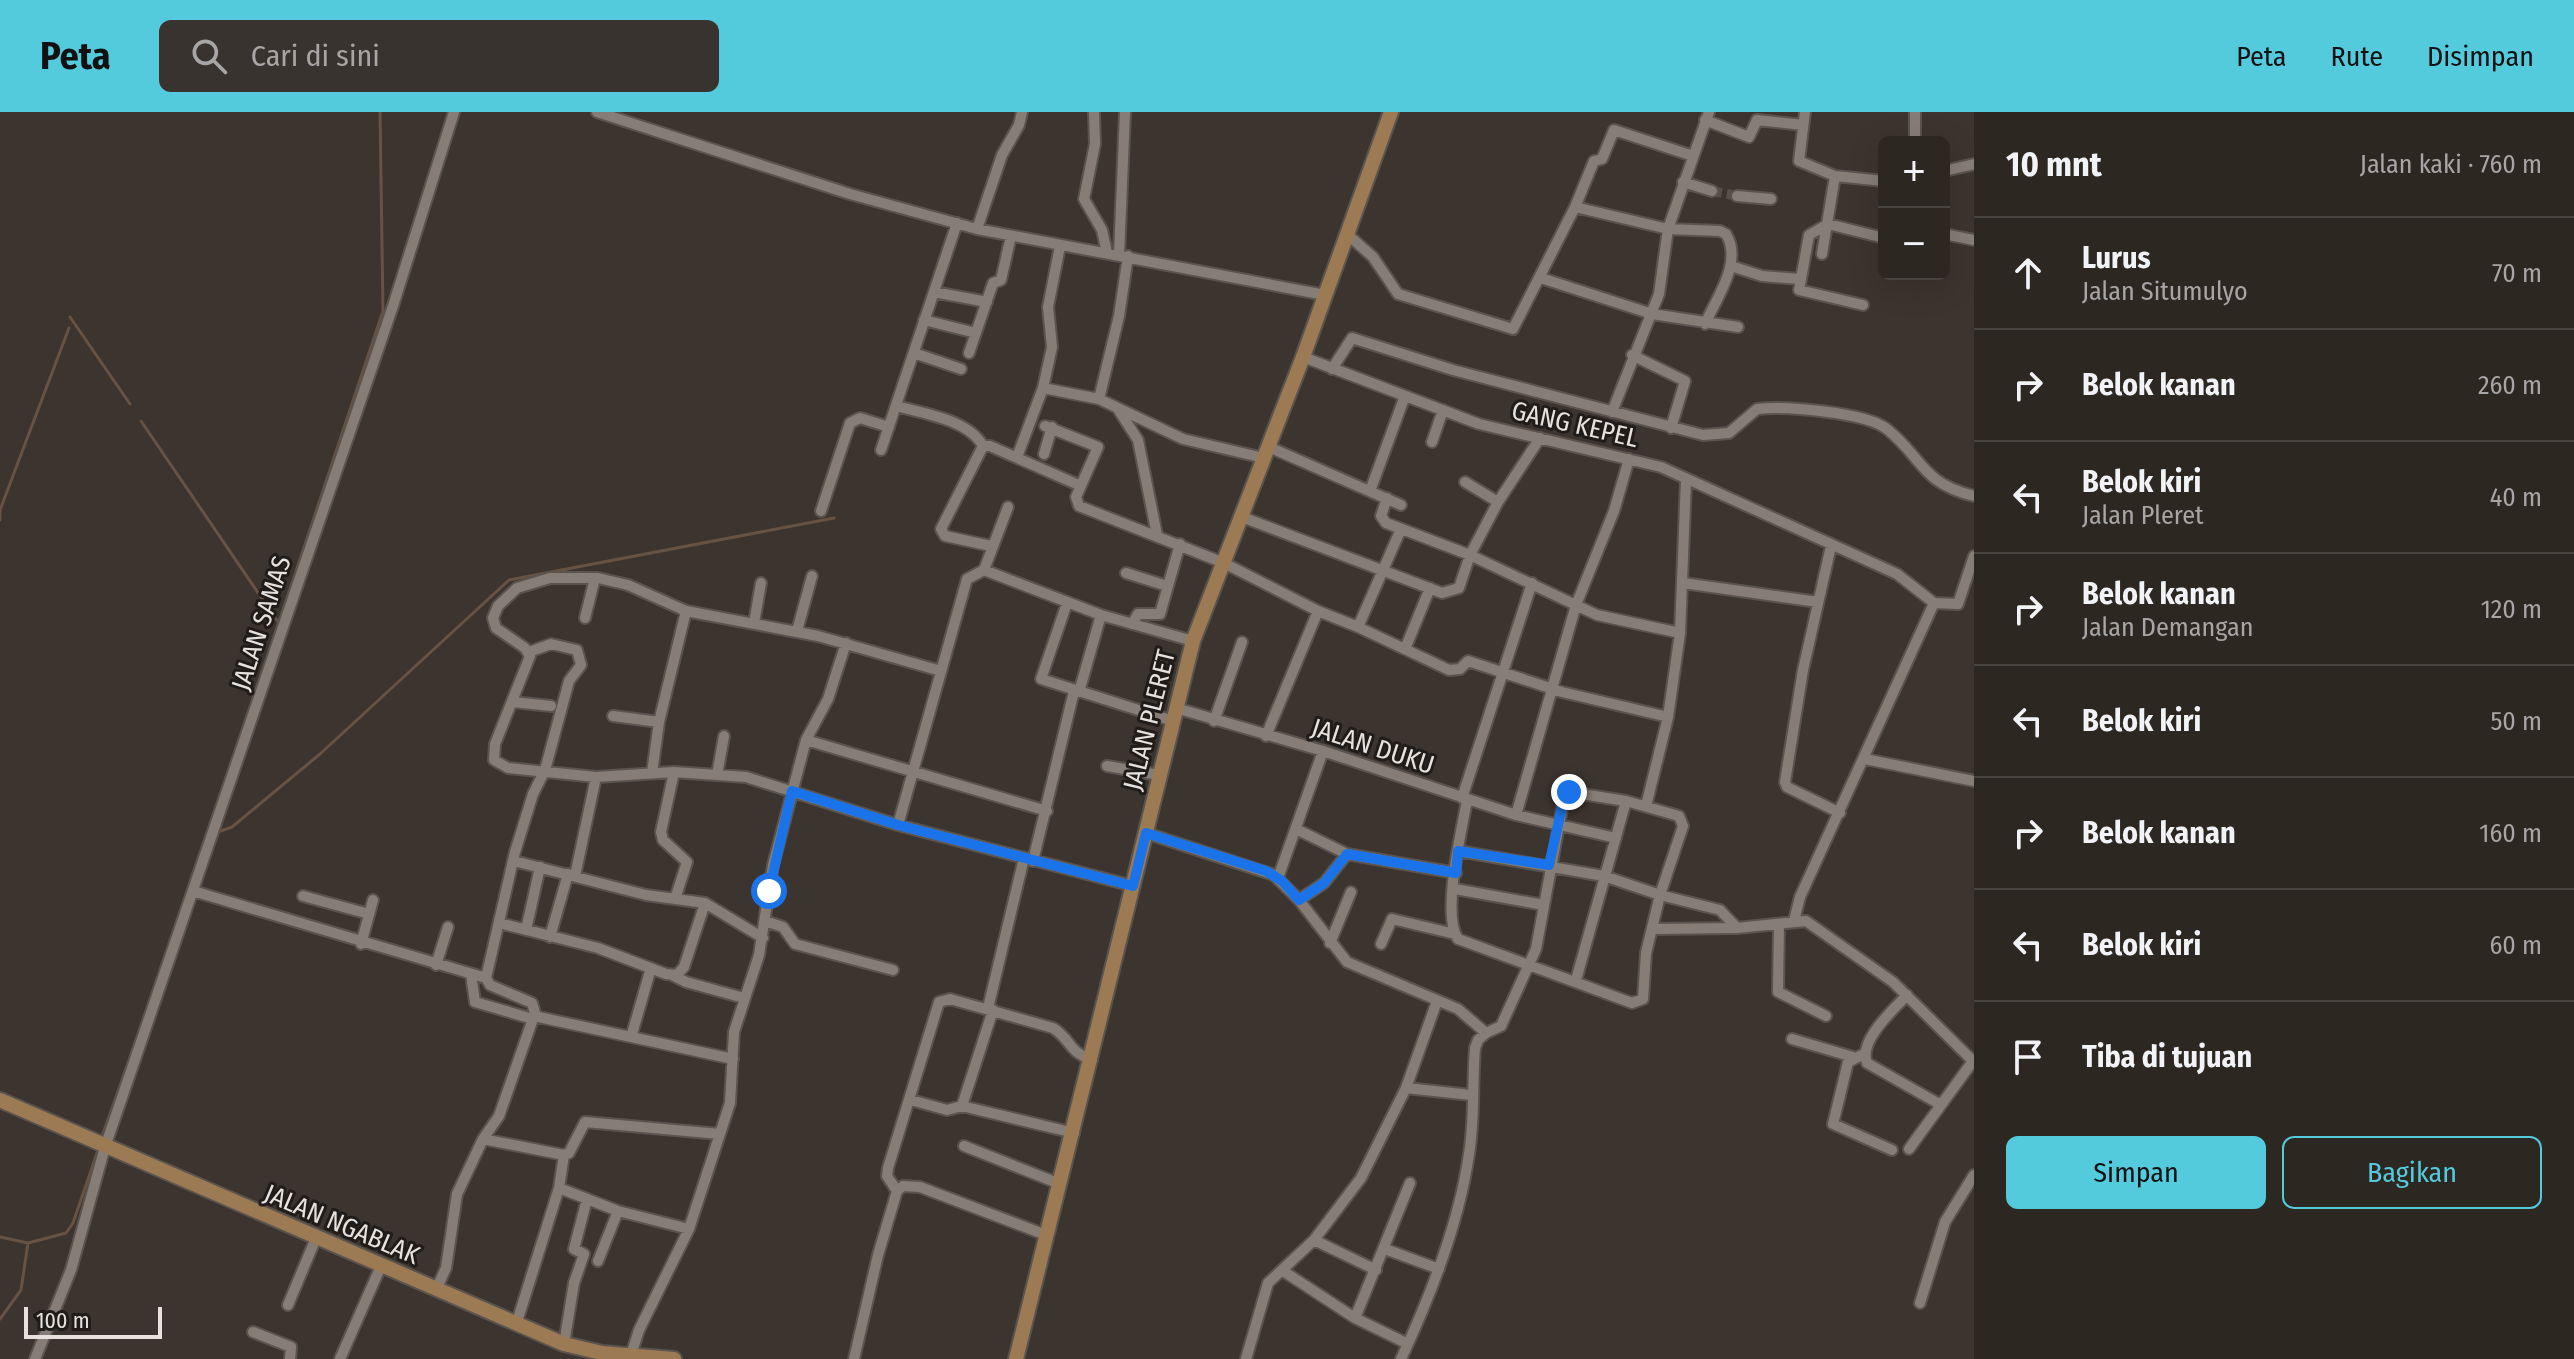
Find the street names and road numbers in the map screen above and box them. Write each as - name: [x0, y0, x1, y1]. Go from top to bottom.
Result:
- street label: GANG KEPEL: [1509, 395, 1642, 454]
- street label: JALAN SAMAS: [225, 552, 298, 694]
- street label: JALAN PLERET: [1117, 647, 1182, 794]
- street label: JALAN DUKU: [1308, 712, 1438, 781]
- street label: JALAN NGABLAK: [260, 1178, 424, 1271]

